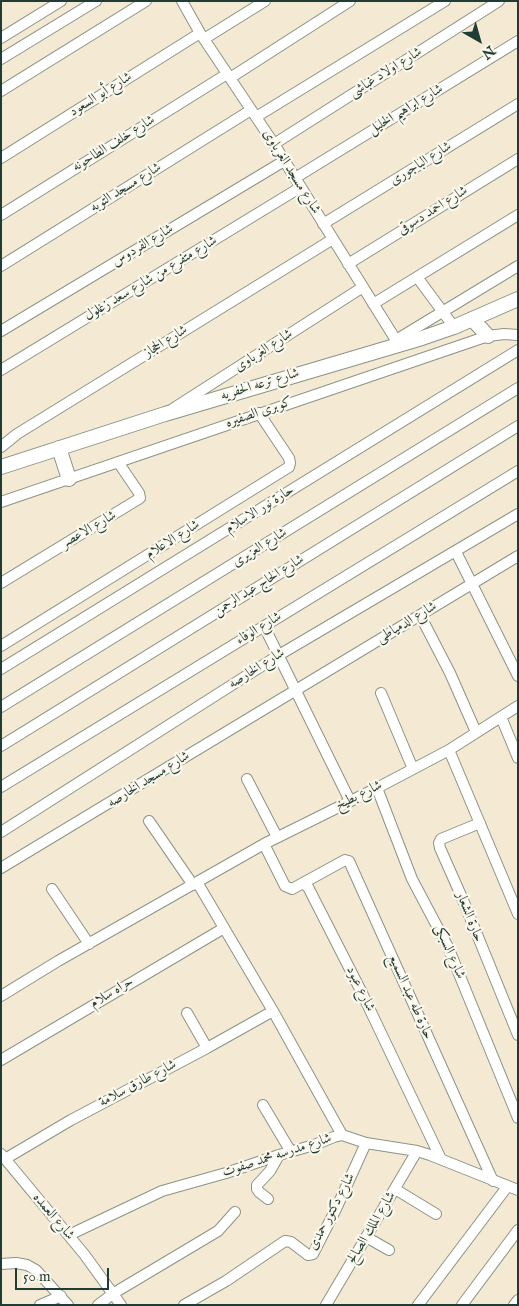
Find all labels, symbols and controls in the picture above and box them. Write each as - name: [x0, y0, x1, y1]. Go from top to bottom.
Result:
- north arrow: [454, 15, 504, 65]
- text: N: [478, 41, 499, 63]
- street label: شارع اولاد غباشى: [346, 44, 426, 102]
- street label: شارع أبو السعود: [66, 69, 136, 121]
- street label: شارع ابراهيم الخليل: [366, 81, 446, 139]
- street label: شارع خلف الطاحونه: [70, 112, 158, 176]
- street label: شارع مسجد الغرباوى: [258, 127, 324, 217]
- street label: شارع الباجورى: [387, 138, 455, 190]
- street label: شارع مسجد التوبه: [87, 159, 165, 217]
- street label: شارع احمد دسوقى: [395, 183, 471, 239]
- street label: شارع الفردوس: [109, 221, 177, 271]
- street label: شارع متفرع من شارع سعد زغلول: [82, 233, 220, 325]
- street label: شارع الحجاز: [141, 322, 191, 362]
- street label: شارع الغرباوى: [232, 326, 296, 376]
- street label: شارع ترعه الحفريه: [219, 365, 301, 405]
- street label: كوبرى الصفيره: [223, 394, 295, 432]
- street label: حارة نور الاسلام: [223, 482, 297, 538]
- street label: شارع الاعصر: [58, 507, 120, 553]
- street label: شارع الاعلام: [143, 517, 203, 563]
- street label: شارع العزيرى: [230, 525, 290, 571]
- street label: شارع الحاج عبد الرحمن: [211, 551, 307, 621]
- street label: شارع الدمياطى: [374, 598, 440, 648]
- street label: شارع الوفاء: [233, 609, 285, 649]
- street label: شارع الخارصه: [226, 645, 288, 693]
- street label: شارع مسجد الخارصه: [105, 748, 193, 812]
- street label: شارع بطيخ: [333, 777, 385, 815]
- street label: حارة الشعار: [451, 889, 487, 945]
- street label: شارع السبكى: [430, 922, 468, 982]
- street label: حارة طه عبد السميع: [384, 952, 436, 1042]
- street label: شارع عبود: [342, 963, 378, 1015]
- street label: حراه سلام: [87, 974, 137, 1012]
- street label: شارع طارق سلامة: [96, 1057, 180, 1111]
- street label: شارع مدرسه محمد صفوت: [220, 1130, 334, 1182]
- street label: شارع دكتور حمدى: [305, 1171, 359, 1253]
- street label: شارع الملك الصالح: [344, 1189, 400, 1267]
- street label: شارع العمده: [28, 1190, 78, 1244]
- scale bar: [18, 1258, 111, 1290]
- text: 50 m: [23, 1267, 51, 1286]

